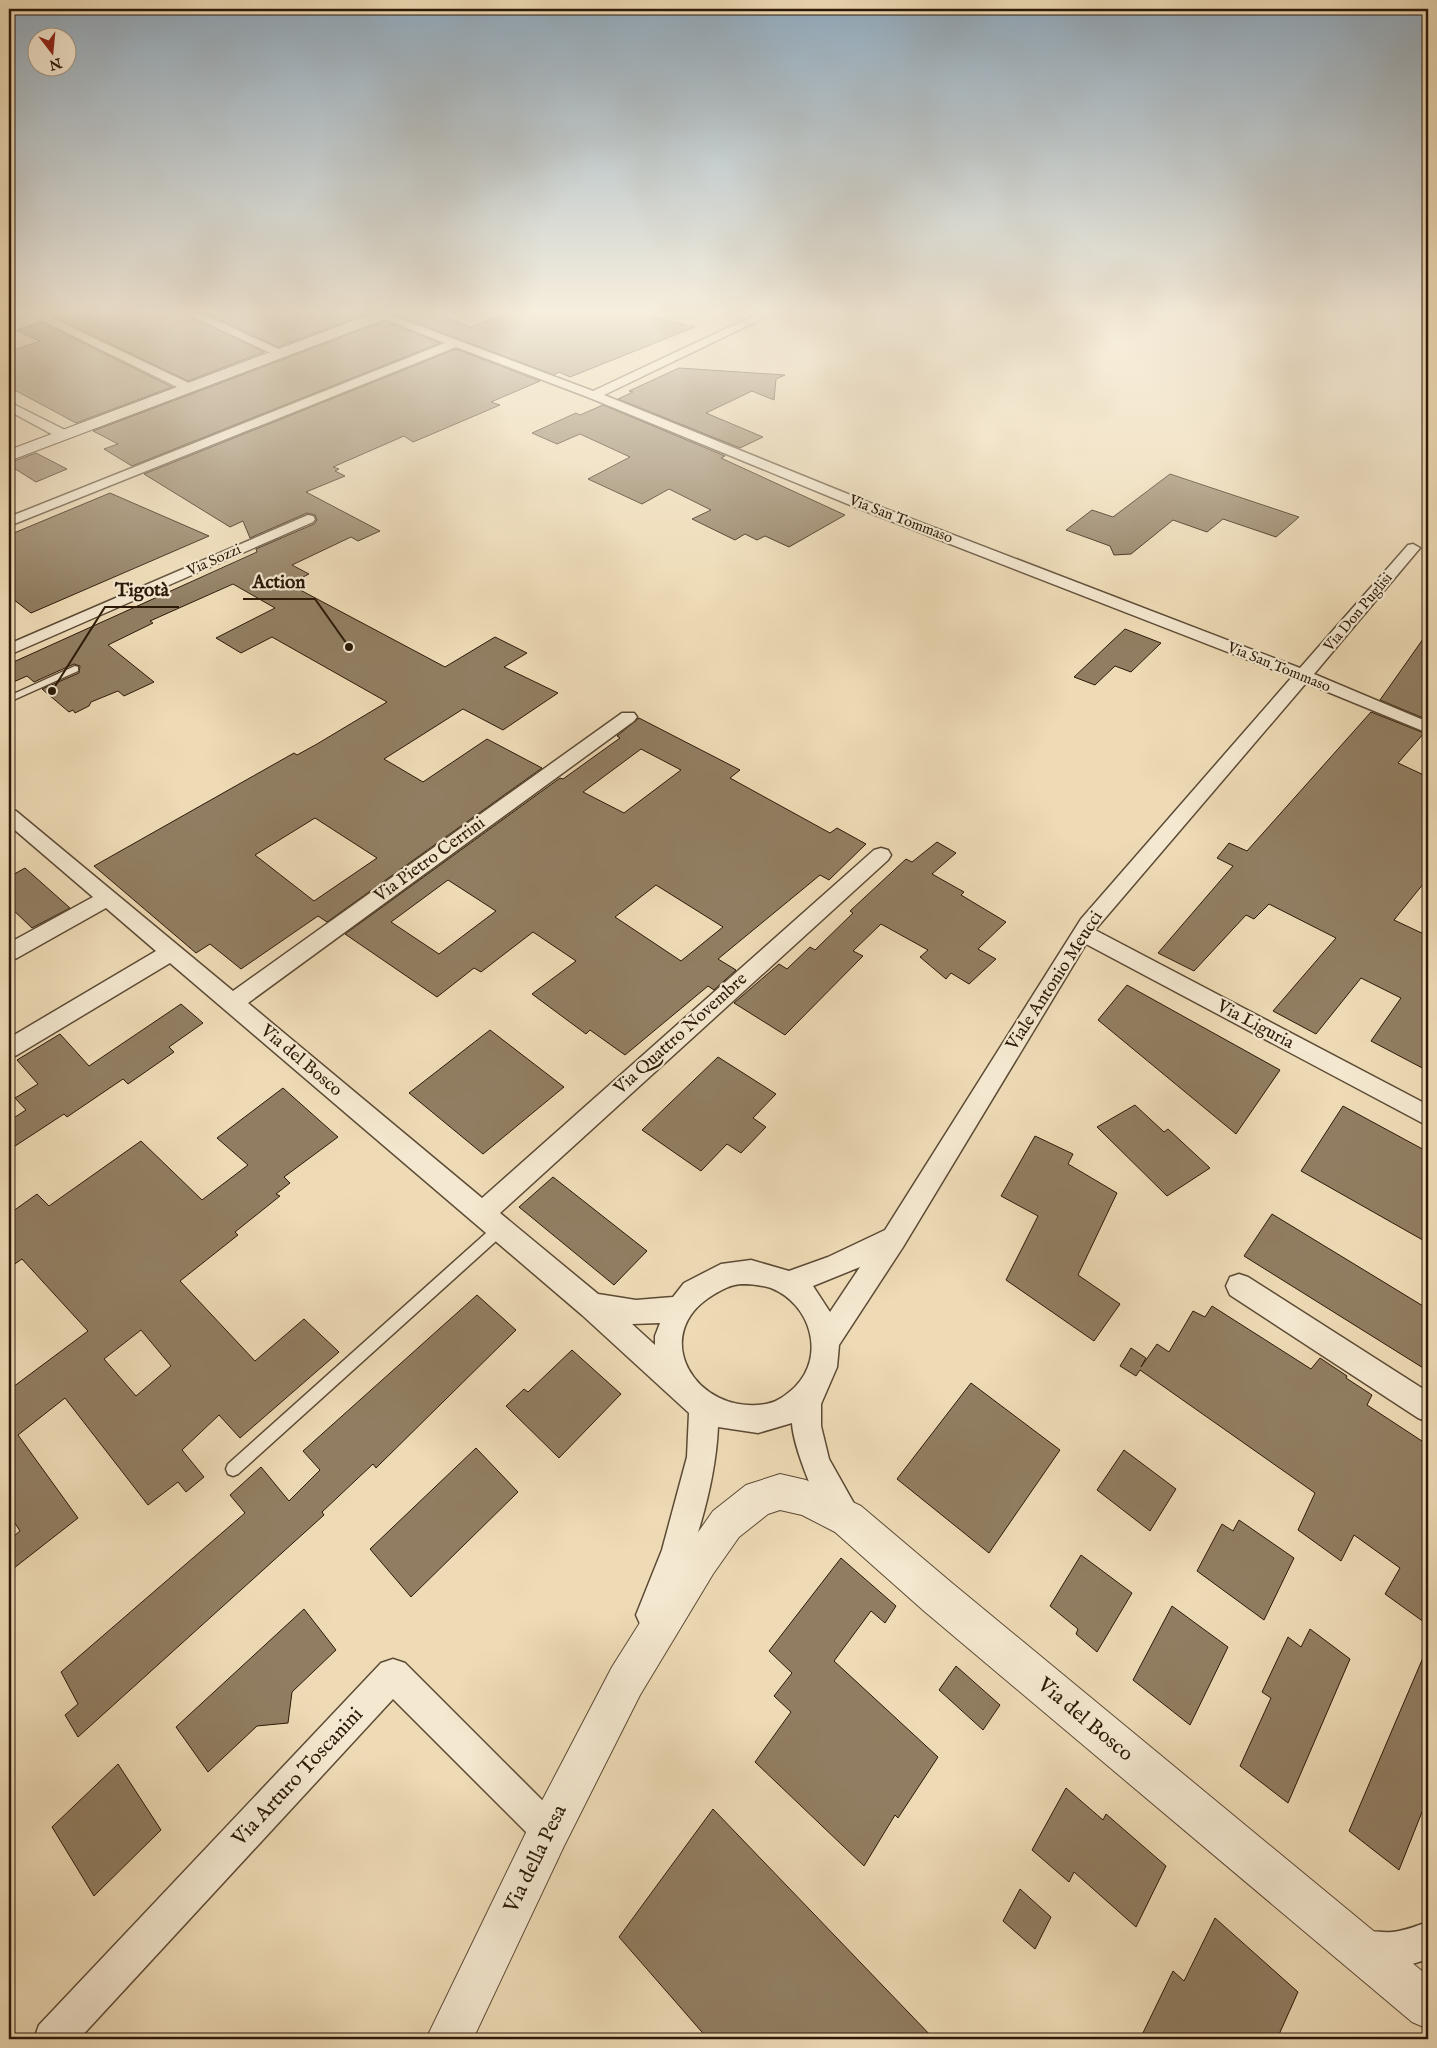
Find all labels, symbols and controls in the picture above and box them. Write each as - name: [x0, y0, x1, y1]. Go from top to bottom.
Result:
- north arrow: [28, 28, 78, 78]
- text: N: [47, 53, 65, 74]
- street label: Via San Tommaso: [845, 490, 956, 548]
- street label: Via Sozzi: [183, 540, 244, 581]
- callout: Action: [243, 565, 315, 599]
- street label: Via Don Puglisi: [1319, 569, 1396, 656]
- text: Action: [252, 571, 305, 595]
- callout: Tigotà: [105, 573, 179, 607]
- text: Tigotà: [114, 579, 170, 603]
- street label: Via San Tommaso: [1224, 637, 1333, 696]
- street label: Via Pietro Cerrini: [369, 812, 490, 909]
- street label: Viale Antonio Meucci: [1001, 907, 1109, 1056]
- street label: Via Quattro Novembre: [609, 968, 753, 1101]
- street label: Via Liguria: [1212, 995, 1298, 1055]
- street label: Via del Bosco: [254, 1019, 347, 1102]
- street label: Via del Bosco: [1031, 1671, 1139, 1768]
- street label: Via Arturo Toscanini: [226, 1702, 369, 1853]
- street label: Via della Pesa: [498, 1800, 574, 1918]

